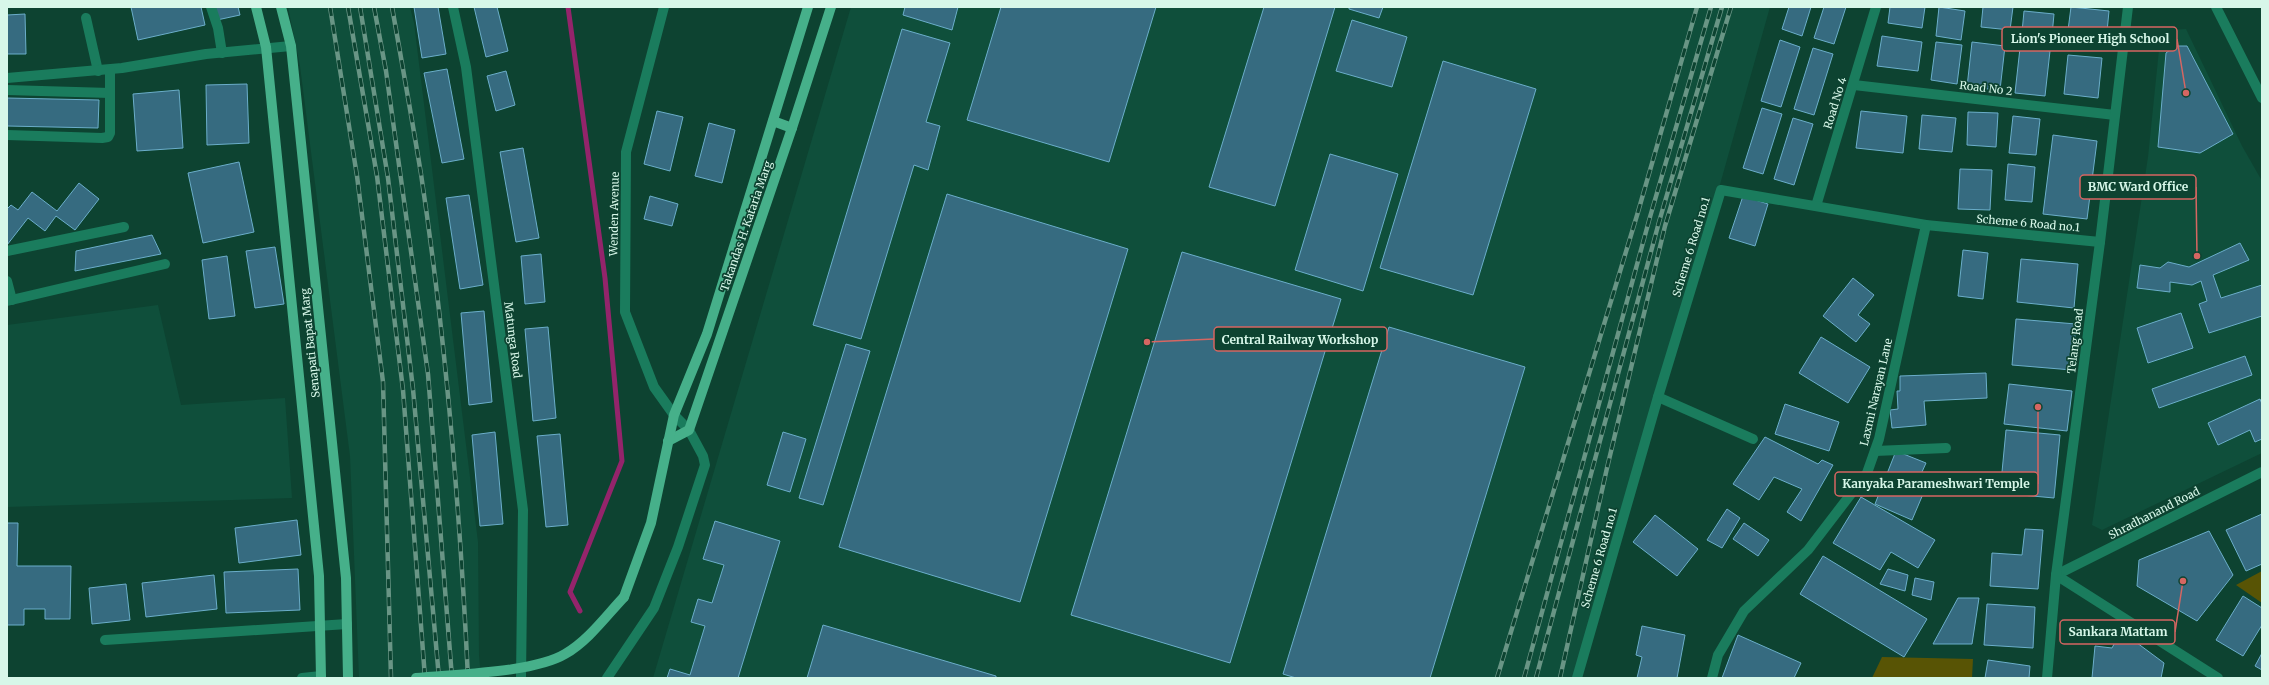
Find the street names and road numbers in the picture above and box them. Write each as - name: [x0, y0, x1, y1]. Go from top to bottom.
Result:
- street label: Road No 4: [1820, 75, 1850, 131]
- street label: Road No 2: [1959, 78, 2013, 98]
- street label: Takandas H. Kataria Marg: [717, 159, 775, 293]
- street label: Wenden Avenue: [606, 171, 622, 257]
- street label: Scheme 6 Road no.1: [1669, 195, 1713, 299]
- street label: Scheme 6 Road no.1: [1976, 211, 2080, 235]
- street label: Senapati Bapat Marg: [297, 287, 323, 398]
- street label: Matunga Road: [501, 301, 525, 379]
- street label: Telang Road: [2064, 307, 2086, 374]
- street label: Laxmi Narayan Lane: [1857, 337, 1895, 447]
- street label: Shradhanand Road: [2106, 484, 2202, 542]
- street label: Scheme 6 Road no.1: [1578, 506, 1620, 610]

